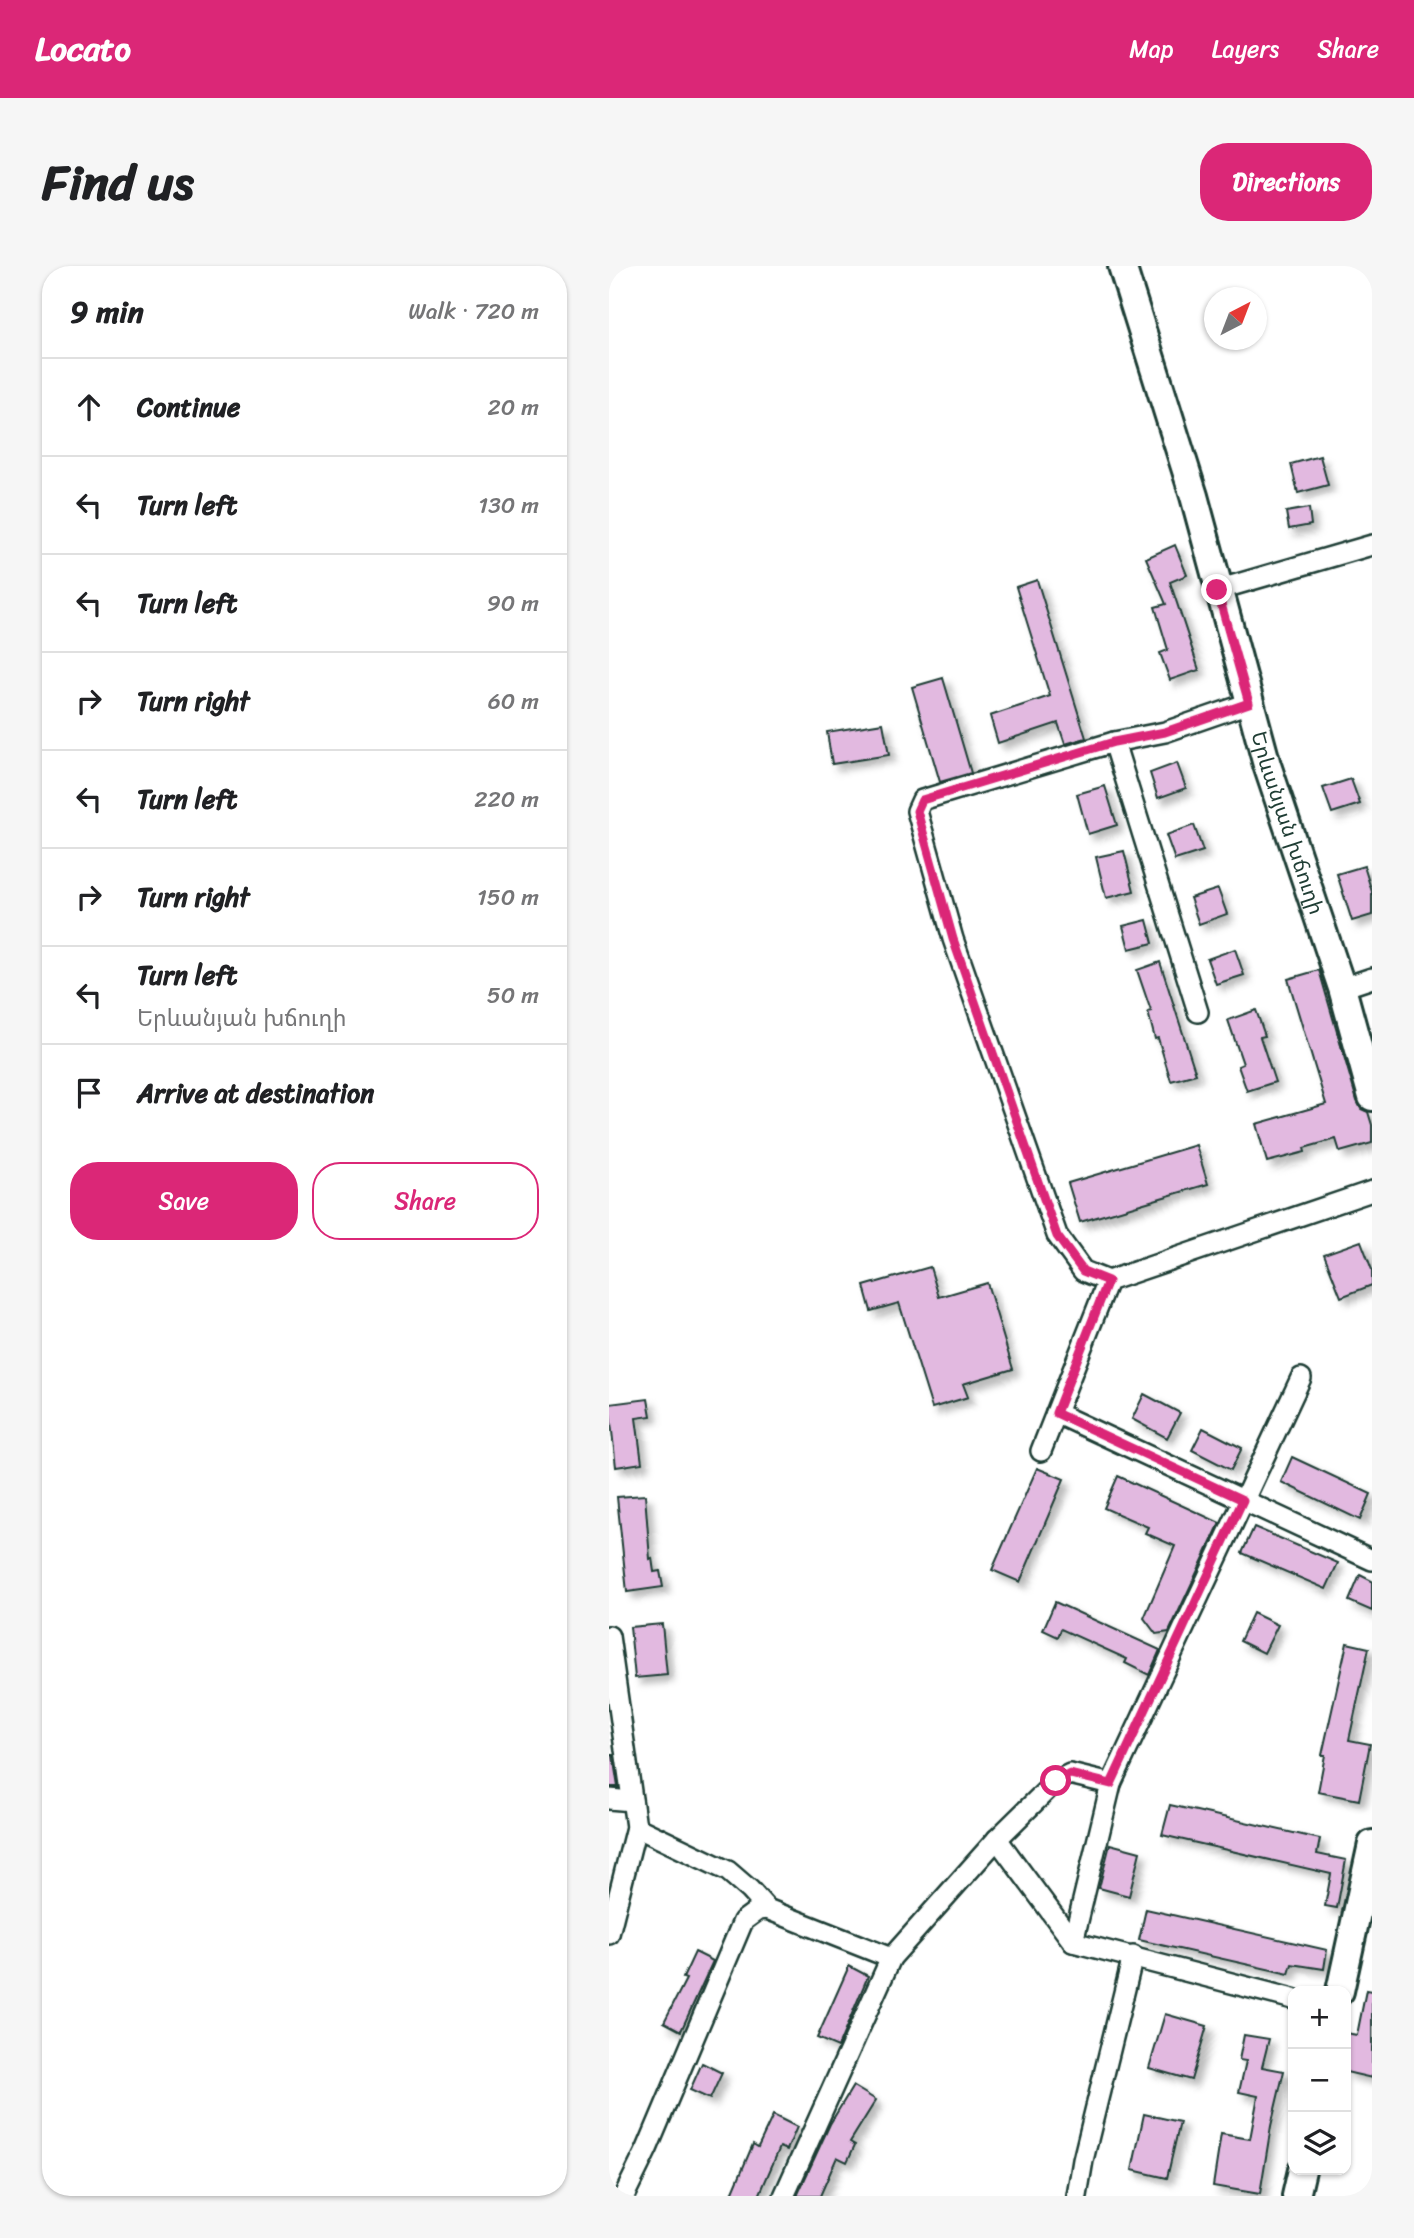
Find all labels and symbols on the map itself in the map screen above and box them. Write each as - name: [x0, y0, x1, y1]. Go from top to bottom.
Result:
- north arrow: [1204, 287, 1267, 350]
- route end: [1201, 574, 1232, 605]
- street label: Երևանյան խճուղի: [1240, 727, 1335, 920]
- route start: [1040, 1765, 1071, 1796]

